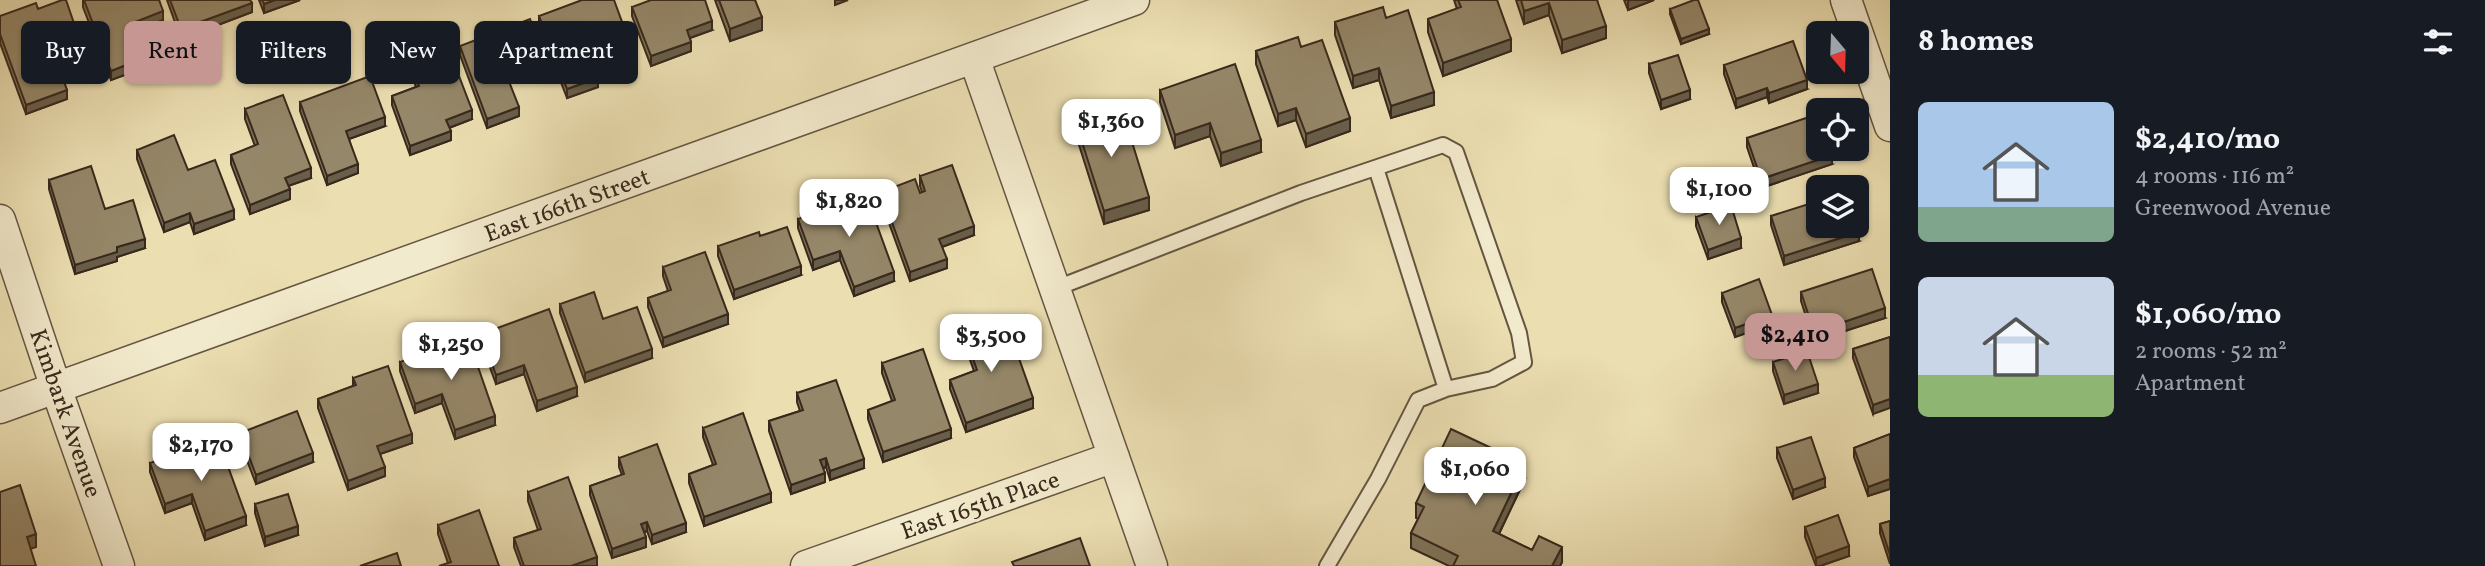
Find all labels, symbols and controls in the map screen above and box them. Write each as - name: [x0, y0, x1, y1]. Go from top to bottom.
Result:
- chip: Buy: [21, 21, 110, 84]
- chip: Rent: [124, 21, 222, 84]
- chip: Filters: [236, 21, 351, 84]
- chip: New: [365, 21, 460, 84]
- chip: Apartment: [474, 21, 638, 84]
- north arrow: [1806, 21, 1869, 84]
- map controls: [1806, 21, 1869, 238]
- text: 8 homes: [1918, 21, 2034, 63]
- icon: filters: [2419, 23, 2457, 61]
- button: locate: [1806, 98, 1869, 161]
- pin: $1,360: [1054, 100, 1168, 159]
- text: $1,360: [1078, 106, 1144, 138]
- text: $2,410/mo: [2135, 119, 2280, 161]
- icon: home: [1974, 130, 2058, 214]
- street label: East 166th Street: [480, 161, 655, 253]
- text: 4 rooms · 116 m²: [2135, 161, 2294, 193]
- pin: $1,100: [1662, 168, 1776, 227]
- text: $1,100: [1686, 174, 1752, 206]
- button: layers: [1806, 175, 1869, 238]
- pin: $1,820: [792, 180, 906, 239]
- text: $1,820: [815, 186, 883, 218]
- text: Greenwood Avenue: [2135, 193, 2331, 225]
- text: $1,060/mo: [2135, 294, 2282, 336]
- icon: home: [1974, 305, 2058, 389]
- pin: $3,500: [934, 314, 1048, 374]
- pin: $2,410: [1738, 314, 1852, 373]
- text: $2,410: [1761, 320, 1829, 352]
- text: $3,500: [956, 321, 1026, 353]
- pin: $1,250: [394, 322, 508, 382]
- street label: Kimbark Avenue: [19, 325, 109, 503]
- text: $1,250: [418, 329, 484, 361]
- text: 2 rooms · 52 m²: [2135, 336, 2287, 368]
- text: Apartment: [2135, 368, 2246, 400]
- pin: $2,170: [144, 424, 258, 483]
- text: $2,170: [168, 430, 234, 462]
- pin: $1,060: [1418, 448, 1532, 507]
- text: $1,060: [1440, 454, 1510, 486]
- street label: East 165th Place: [897, 464, 1064, 550]

